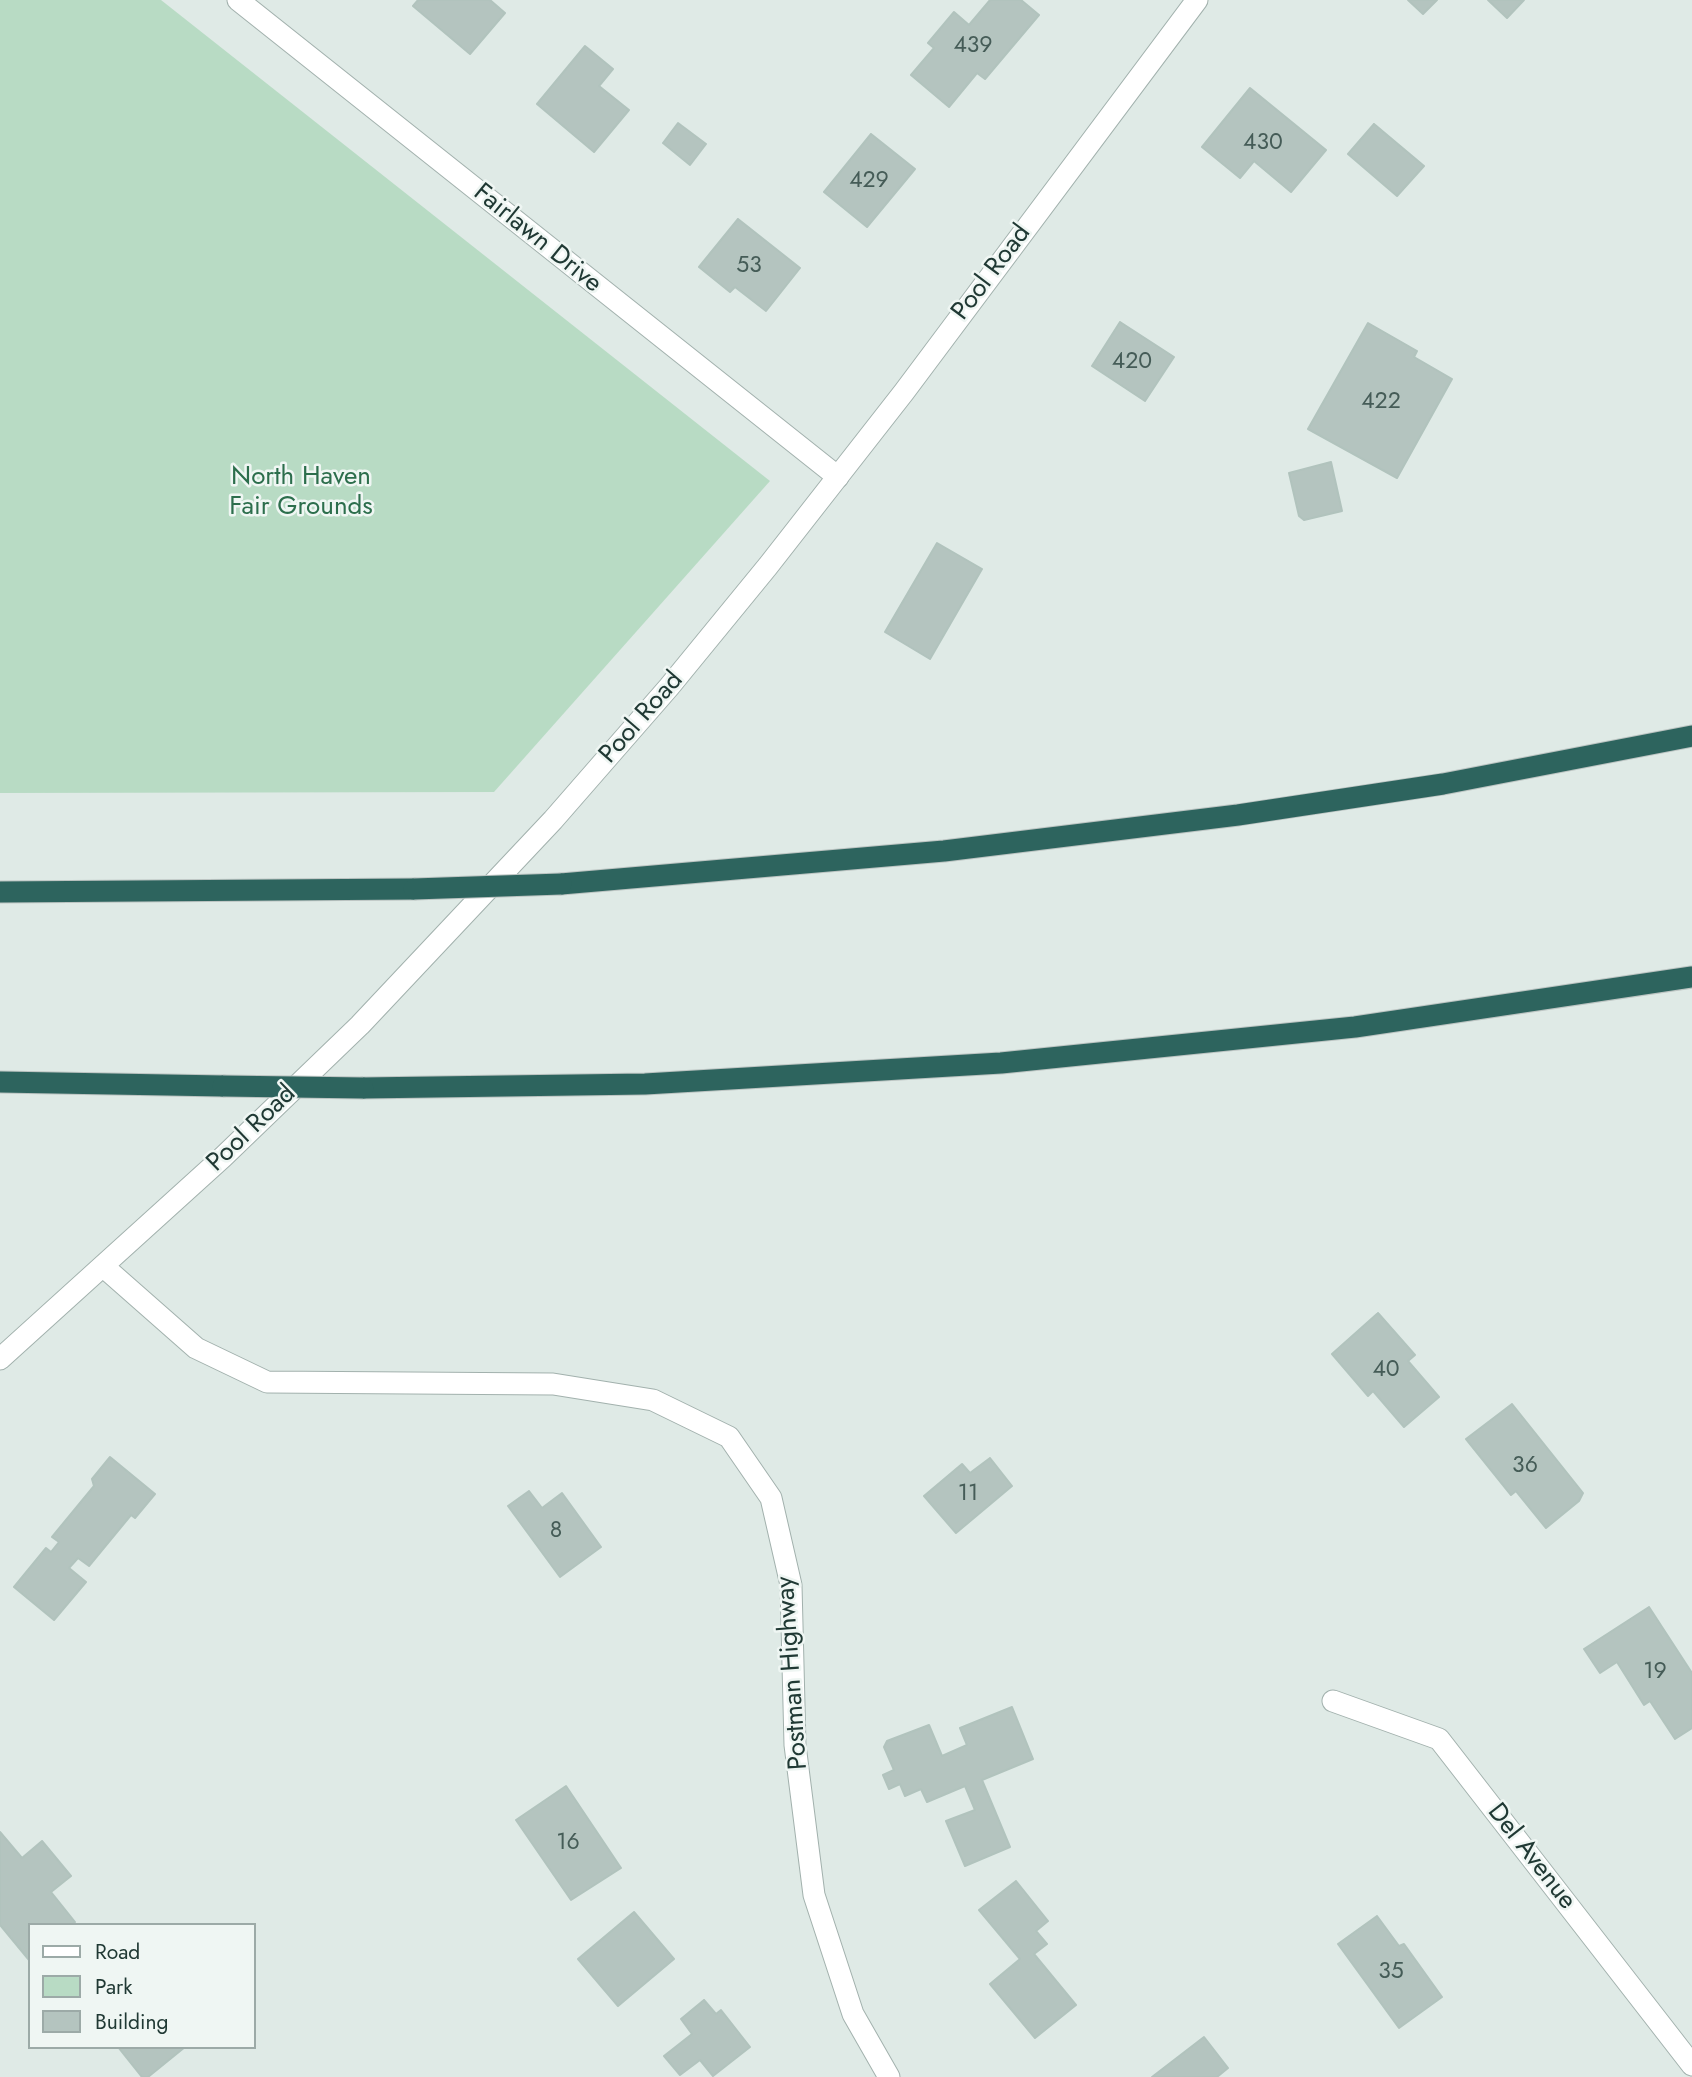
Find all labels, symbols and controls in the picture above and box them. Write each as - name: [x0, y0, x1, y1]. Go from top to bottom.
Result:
- house number: 439: [953, 32, 993, 60]
- house number: 430: [1243, 129, 1283, 157]
- house number: 429: [849, 167, 889, 195]
- street label: Fairlawn Drive: [467, 178, 607, 300]
- street label: Pool Road: [946, 219, 1038, 327]
- house number: 53: [736, 252, 762, 280]
- house number: 420: [1112, 348, 1152, 376]
- house number: 422: [1361, 388, 1401, 416]
- park label: North Haven Fair Grounds: [229, 462, 373, 524]
- street label: Pool Road: [594, 666, 690, 770]
- street label: Pool Road: [201, 1079, 303, 1179]
- house number: 40: [1372, 1356, 1400, 1384]
- house number: 36: [1512, 1452, 1538, 1480]
- house number: 11: [958, 1480, 978, 1508]
- house number: 8: [550, 1517, 562, 1545]
- street label: Postman Highway: [771, 1575, 815, 1771]
- house number: 19: [1643, 1658, 1667, 1686]
- street label: Del Avenue: [1480, 1798, 1582, 1916]
- house number: 16: [556, 1829, 580, 1857]
- legend: [28, 1923, 256, 2049]
- text: Road: [95, 1937, 140, 1967]
- house number: 35: [1378, 1958, 1404, 1986]
- text: Park: [95, 1972, 132, 2002]
- text: Building: [95, 2007, 168, 2037]

